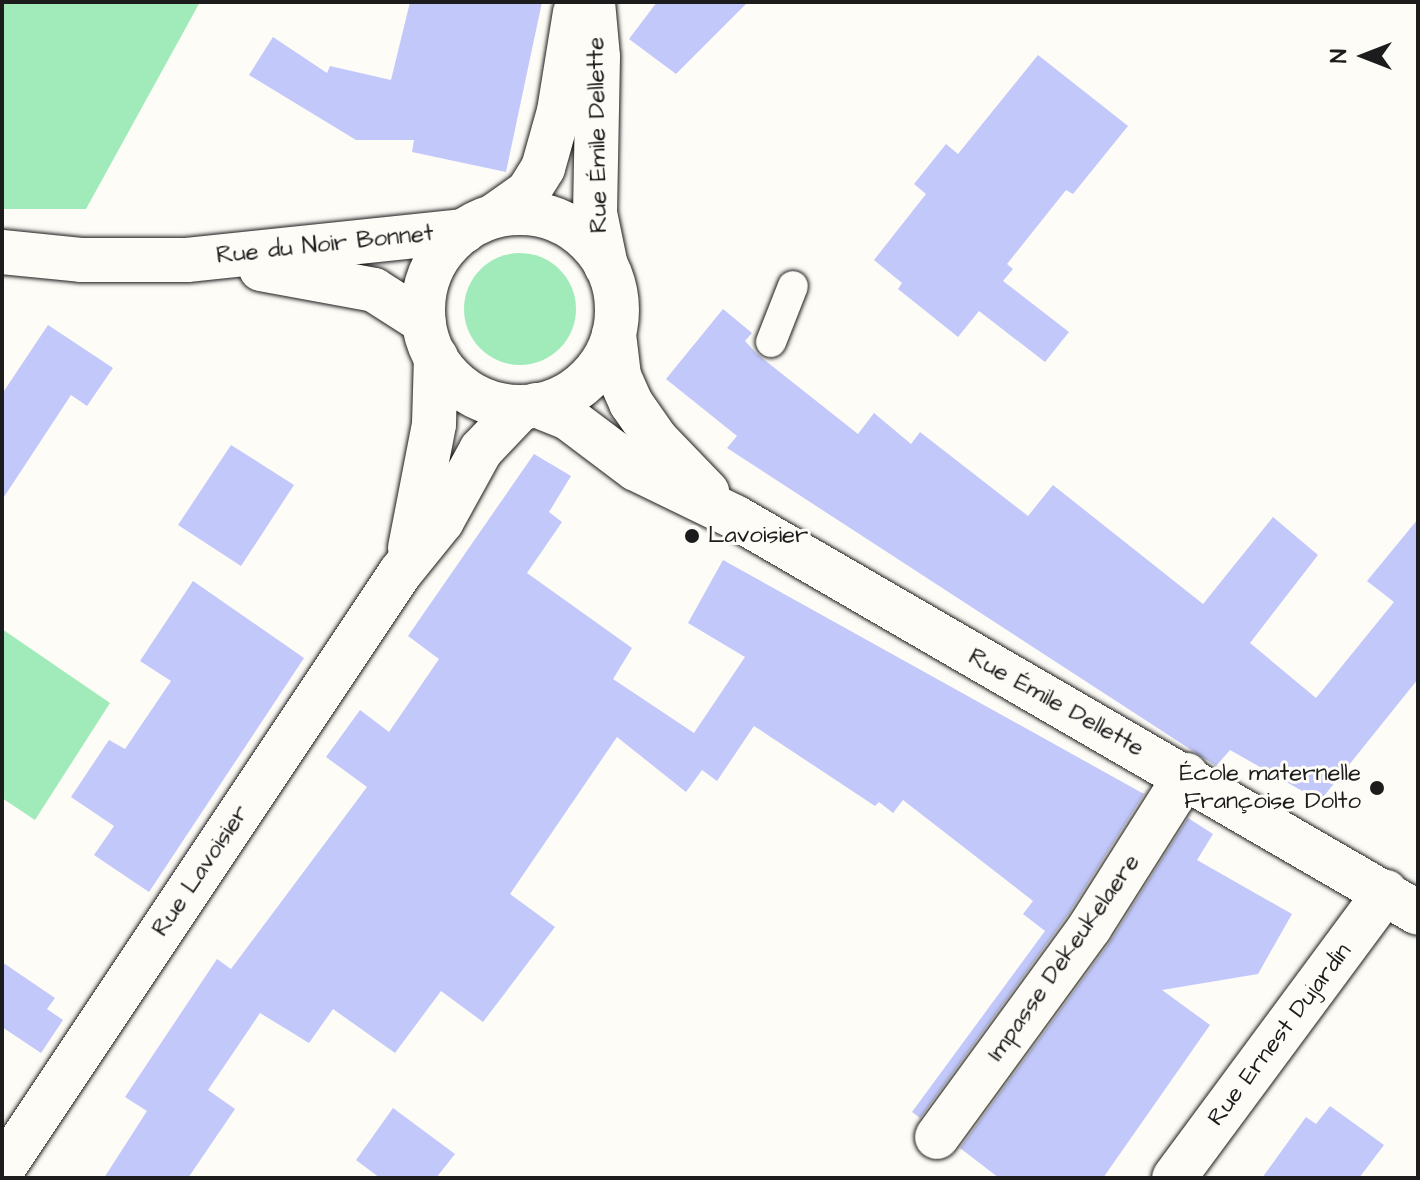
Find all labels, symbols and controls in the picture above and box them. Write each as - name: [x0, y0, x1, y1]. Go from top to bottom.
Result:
- north arrow: [1324, 16, 1404, 96]
- street label: Rue Émile Dellette: [582, 37, 614, 233]
- text: N: [1324, 49, 1355, 63]
- street label: Rue du Noir Bonnet: [215, 219, 435, 271]
- place label: Lavoisier: [708, 522, 808, 550]
- marker: Lavoisier: [683, 527, 701, 545]
- street label: Rue Émile Dellette: [963, 643, 1149, 763]
- place label: École maternelle Françoise Dolto: [1179, 760, 1361, 816]
- marker: École maternelle Françoise Dolto: [1368, 779, 1386, 797]
- street label: Rue Lavoisier: [147, 800, 255, 942]
- street label: Impasse Dekeukelaere: [982, 849, 1146, 1067]
- street label: Rue Ernest Dujardin: [1202, 938, 1358, 1132]

